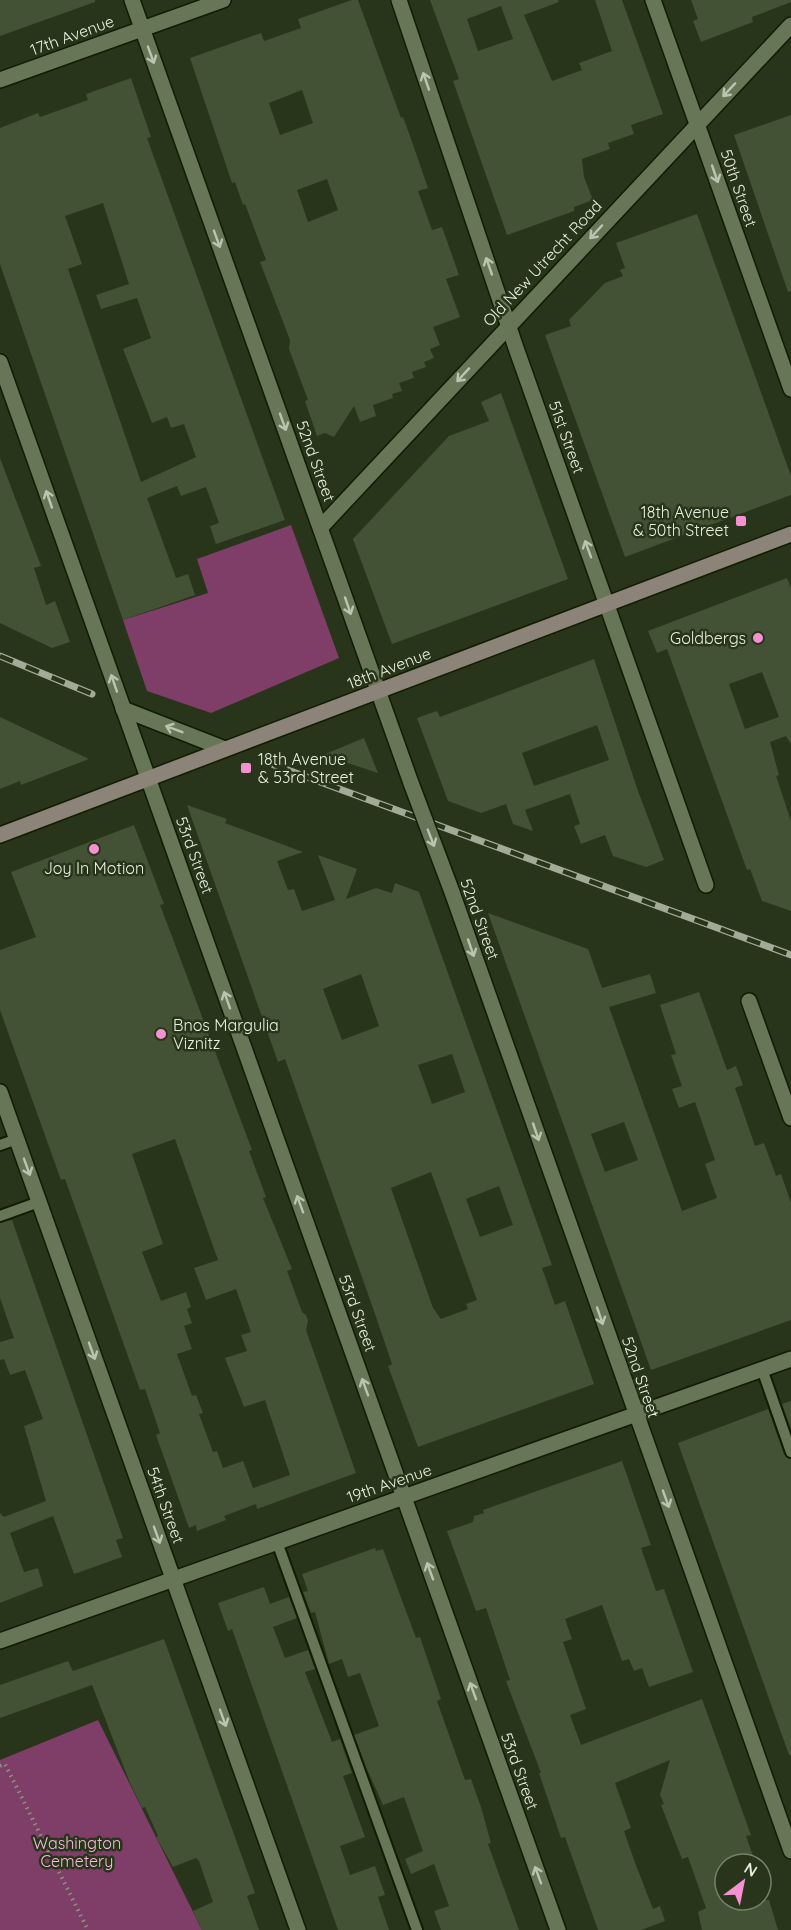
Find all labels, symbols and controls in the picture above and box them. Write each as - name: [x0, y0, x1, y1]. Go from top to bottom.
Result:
- street label: 17th Avenue: [27, 11, 117, 59]
- one-way arrow: [147, 45, 158, 64]
- one-way arrow: [420, 72, 431, 91]
- one-way arrow: [722, 82, 736, 97]
- street label: 50th Street: [716, 147, 762, 229]
- one-way arrow: [711, 164, 722, 183]
- street label: Old New Utrecht Road: [478, 196, 606, 330]
- one-way arrow: [589, 225, 603, 240]
- one-way arrow: [213, 229, 224, 248]
- one-way arrow: [482, 257, 493, 275]
- one-way arrow: [455, 367, 470, 382]
- street label: 51st Street: [545, 398, 589, 476]
- one-way arrow: [278, 412, 289, 431]
- street label: 52nd Street: [292, 418, 340, 504]
- one-way arrow: [42, 491, 53, 509]
- place label: 18th Avenue & 50th Street: [633, 502, 729, 540]
- marker: 18th Avenue & 50th Street: [734, 514, 748, 528]
- one-way arrow: [581, 540, 592, 559]
- one-way arrow: [343, 596, 354, 615]
- place label: Goldbergs: [670, 628, 746, 648]
- marker: Goldbergs: [751, 631, 765, 645]
- street label: 18th Avenue: [344, 643, 434, 693]
- one-way arrow: [107, 674, 118, 693]
- one-way arrow: [165, 723, 184, 734]
- place label: 18th Avenue & 53rd Street: [258, 749, 354, 787]
- marker: 18th Avenue & 53rd Street: [239, 761, 253, 775]
- street label: 53rd Street: [172, 814, 218, 896]
- one-way arrow: [426, 828, 437, 847]
- marker: Joy In Motion: [87, 842, 101, 856]
- place label: Joy In Motion: [44, 858, 144, 878]
- street label: 52nd Street: [456, 876, 504, 962]
- one-way arrow: [467, 938, 478, 957]
- one-way arrow: [221, 991, 232, 1010]
- place label: Bnos Margulia Viznitz: [173, 1015, 279, 1053]
- marker: Bnos Margulia Viznitz: [154, 1027, 168, 1041]
- one-way arrow: [531, 1122, 542, 1141]
- one-way arrow: [22, 1157, 33, 1176]
- one-way arrow: [293, 1195, 304, 1213]
- street label: 53rd Street: [335, 1272, 381, 1354]
- one-way arrow: [596, 1306, 607, 1324]
- street label: 52nd Street: [618, 1334, 664, 1420]
- one-way arrow: [87, 1341, 98, 1360]
- one-way arrow: [358, 1378, 369, 1397]
- street label: 19th Avenue: [344, 1459, 434, 1507]
- street label: 54th Street: [143, 1464, 189, 1546]
- one-way arrow: [661, 1490, 672, 1508]
- one-way arrow: [153, 1525, 164, 1544]
- one-way arrow: [424, 1562, 435, 1581]
- one-way arrow: [466, 1682, 477, 1701]
- one-way arrow: [218, 1708, 229, 1727]
- street label: 53rd Street: [497, 1730, 543, 1812]
- park label: Washington Cemetery: [33, 1833, 121, 1871]
- north arrow: [713, 1852, 773, 1912]
- text: N: [741, 1858, 761, 1881]
- one-way arrow: [532, 1866, 543, 1885]

